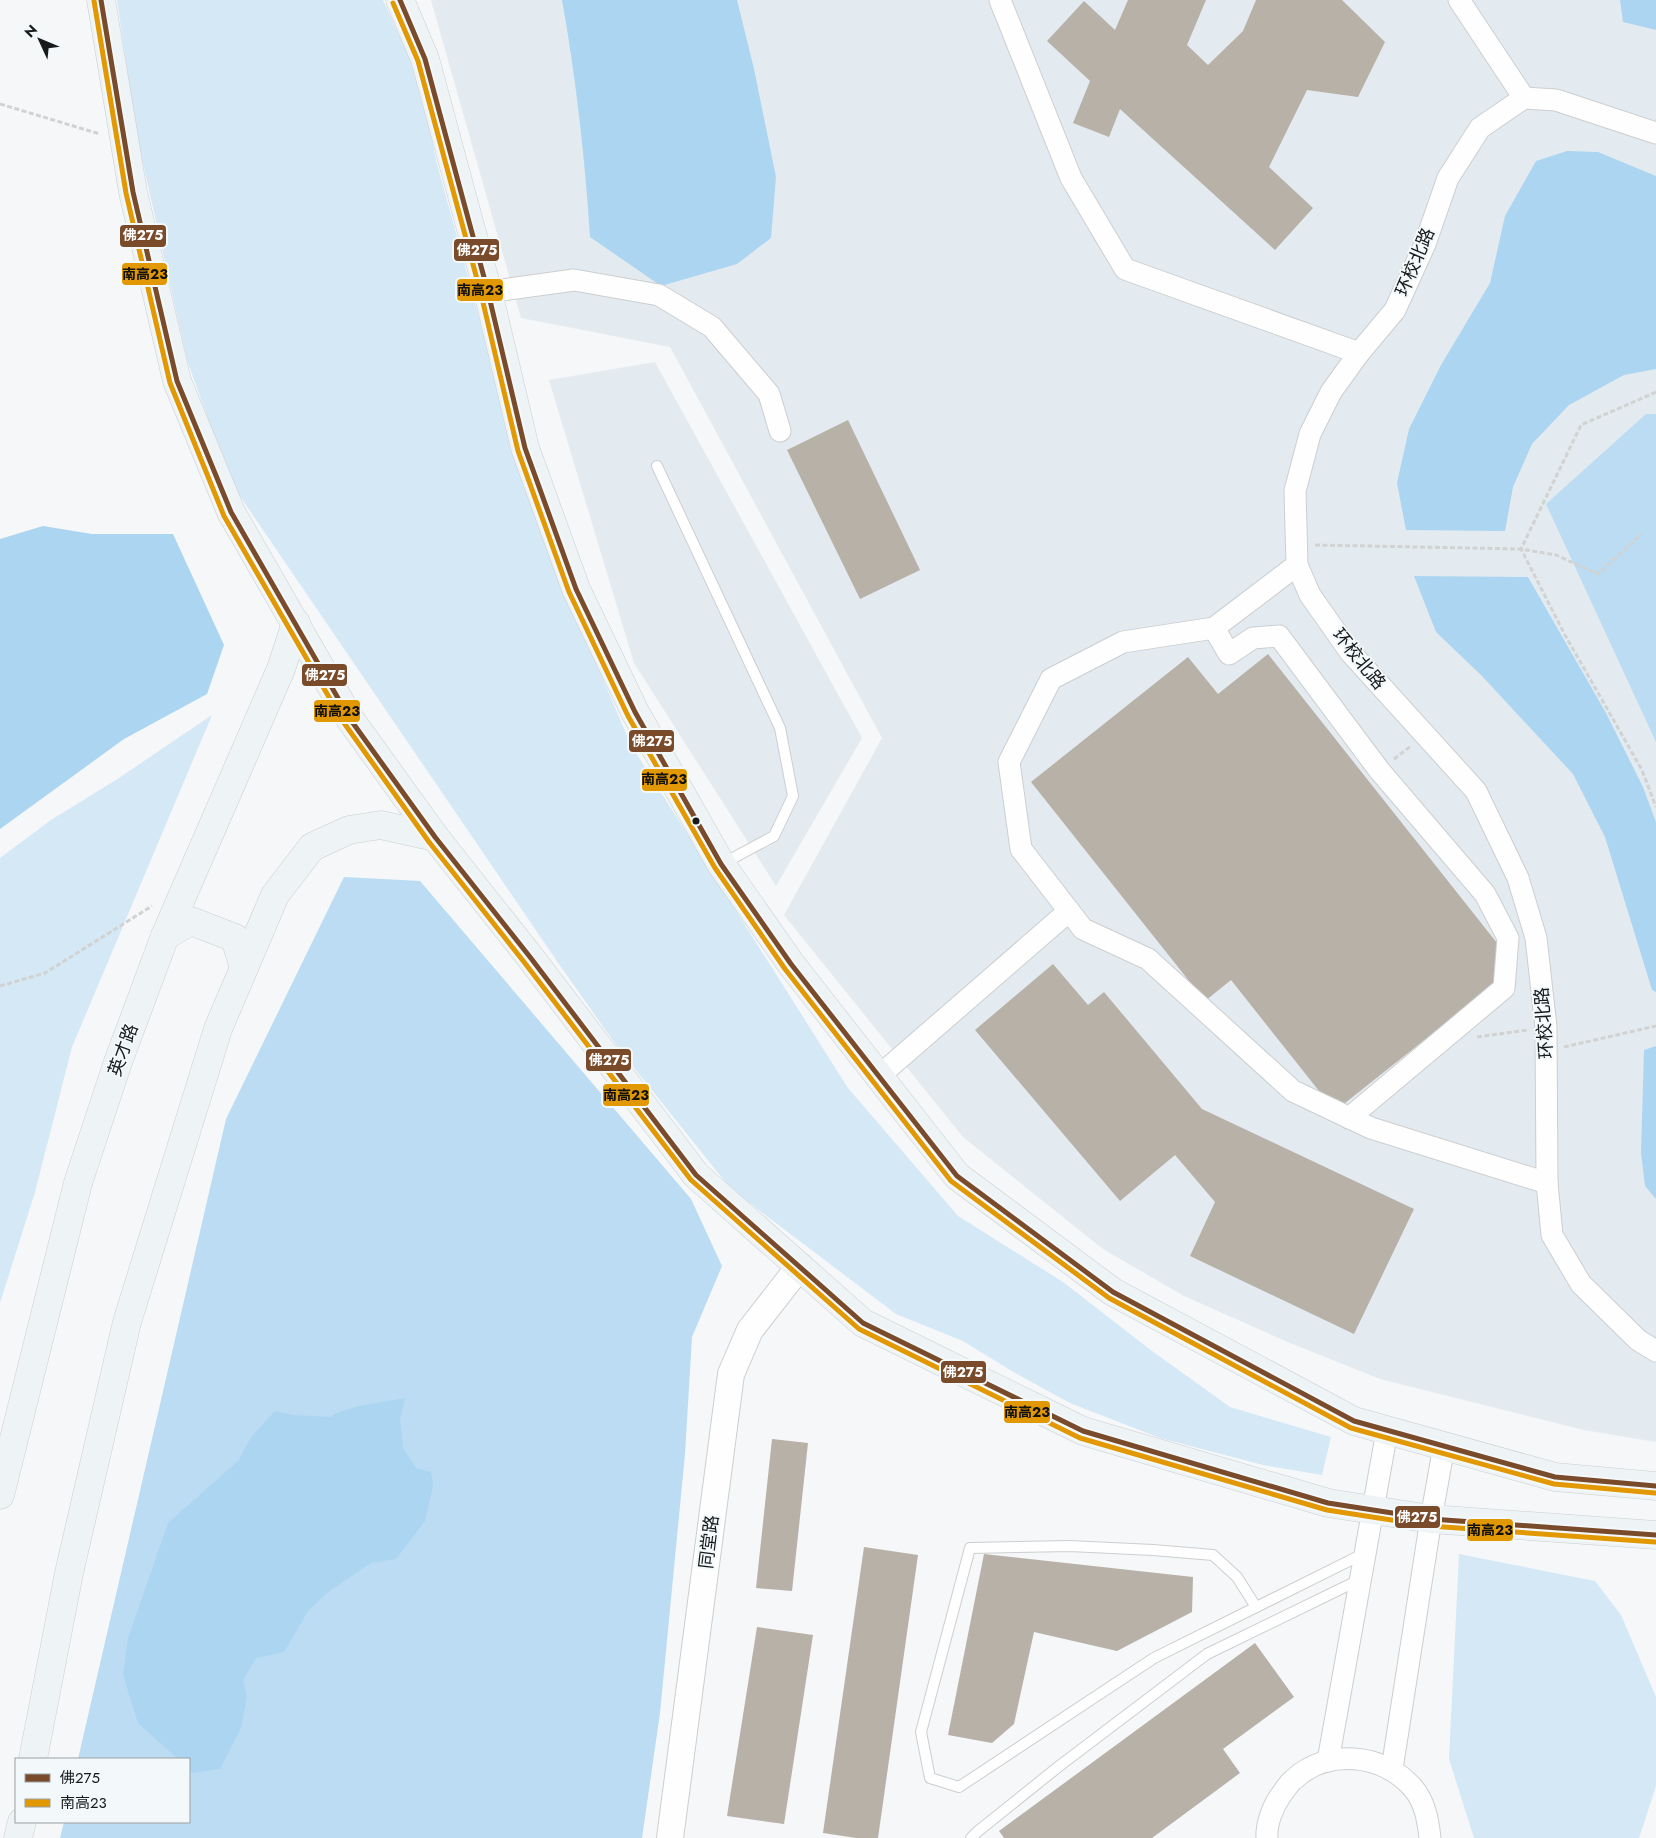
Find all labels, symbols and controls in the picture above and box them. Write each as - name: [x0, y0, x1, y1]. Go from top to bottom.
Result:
- north arrow: [15, 15, 65, 65]
- text: N: [20, 20, 42, 42]
- line badge: 佛275: [119, 224, 167, 248]
- street label: 环校北路: [1389, 224, 1441, 300]
- text: 佛275: [123, 225, 163, 245]
- line badge: 佛275: [453, 238, 500, 262]
- text: 佛275: [457, 240, 497, 260]
- line badge: 南高23: [121, 262, 168, 286]
- text: 南高23: [122, 264, 168, 284]
- line badge: 南高23: [456, 278, 504, 302]
- text: 南高23: [457, 280, 503, 300]
- street label: 环校北路: [1326, 623, 1392, 695]
- line badge: 佛275: [301, 663, 348, 687]
- text: 佛275: [305, 665, 345, 685]
- line badge: 南高23: [313, 699, 361, 723]
- text: 南高23: [314, 701, 360, 721]
- line badge: 佛275: [628, 729, 675, 753]
- text: 佛275: [632, 731, 672, 751]
- line badge: 南高23: [641, 768, 688, 792]
- text: 南高23: [641, 769, 687, 789]
- unlabelled marker: [691, 816, 701, 826]
- street label: 环校北路: [1529, 986, 1559, 1060]
- street label: 英才路: [102, 1020, 144, 1080]
- line badge: 佛275: [585, 1048, 632, 1072]
- text: 佛275: [589, 1050, 629, 1070]
- line badge: 南高23: [602, 1083, 650, 1107]
- text: 南高23: [603, 1085, 649, 1105]
- line badge: 佛275: [940, 1360, 987, 1384]
- text: 佛275: [943, 1362, 983, 1382]
- line badge: 南高23: [1003, 1400, 1051, 1424]
- text: 南高23: [1004, 1402, 1050, 1422]
- line badge: 佛275: [1394, 1505, 1441, 1529]
- text: 佛275: [1397, 1507, 1437, 1527]
- street label: 同堂路: [693, 1514, 725, 1570]
- line badge: 南高23: [1466, 1518, 1514, 1542]
- text: 南高23: [1467, 1520, 1513, 1540]
- legend: [15, 1758, 190, 1823]
- text: 佛275: [60, 1767, 100, 1789]
- text: 南高23: [60, 1792, 107, 1814]

